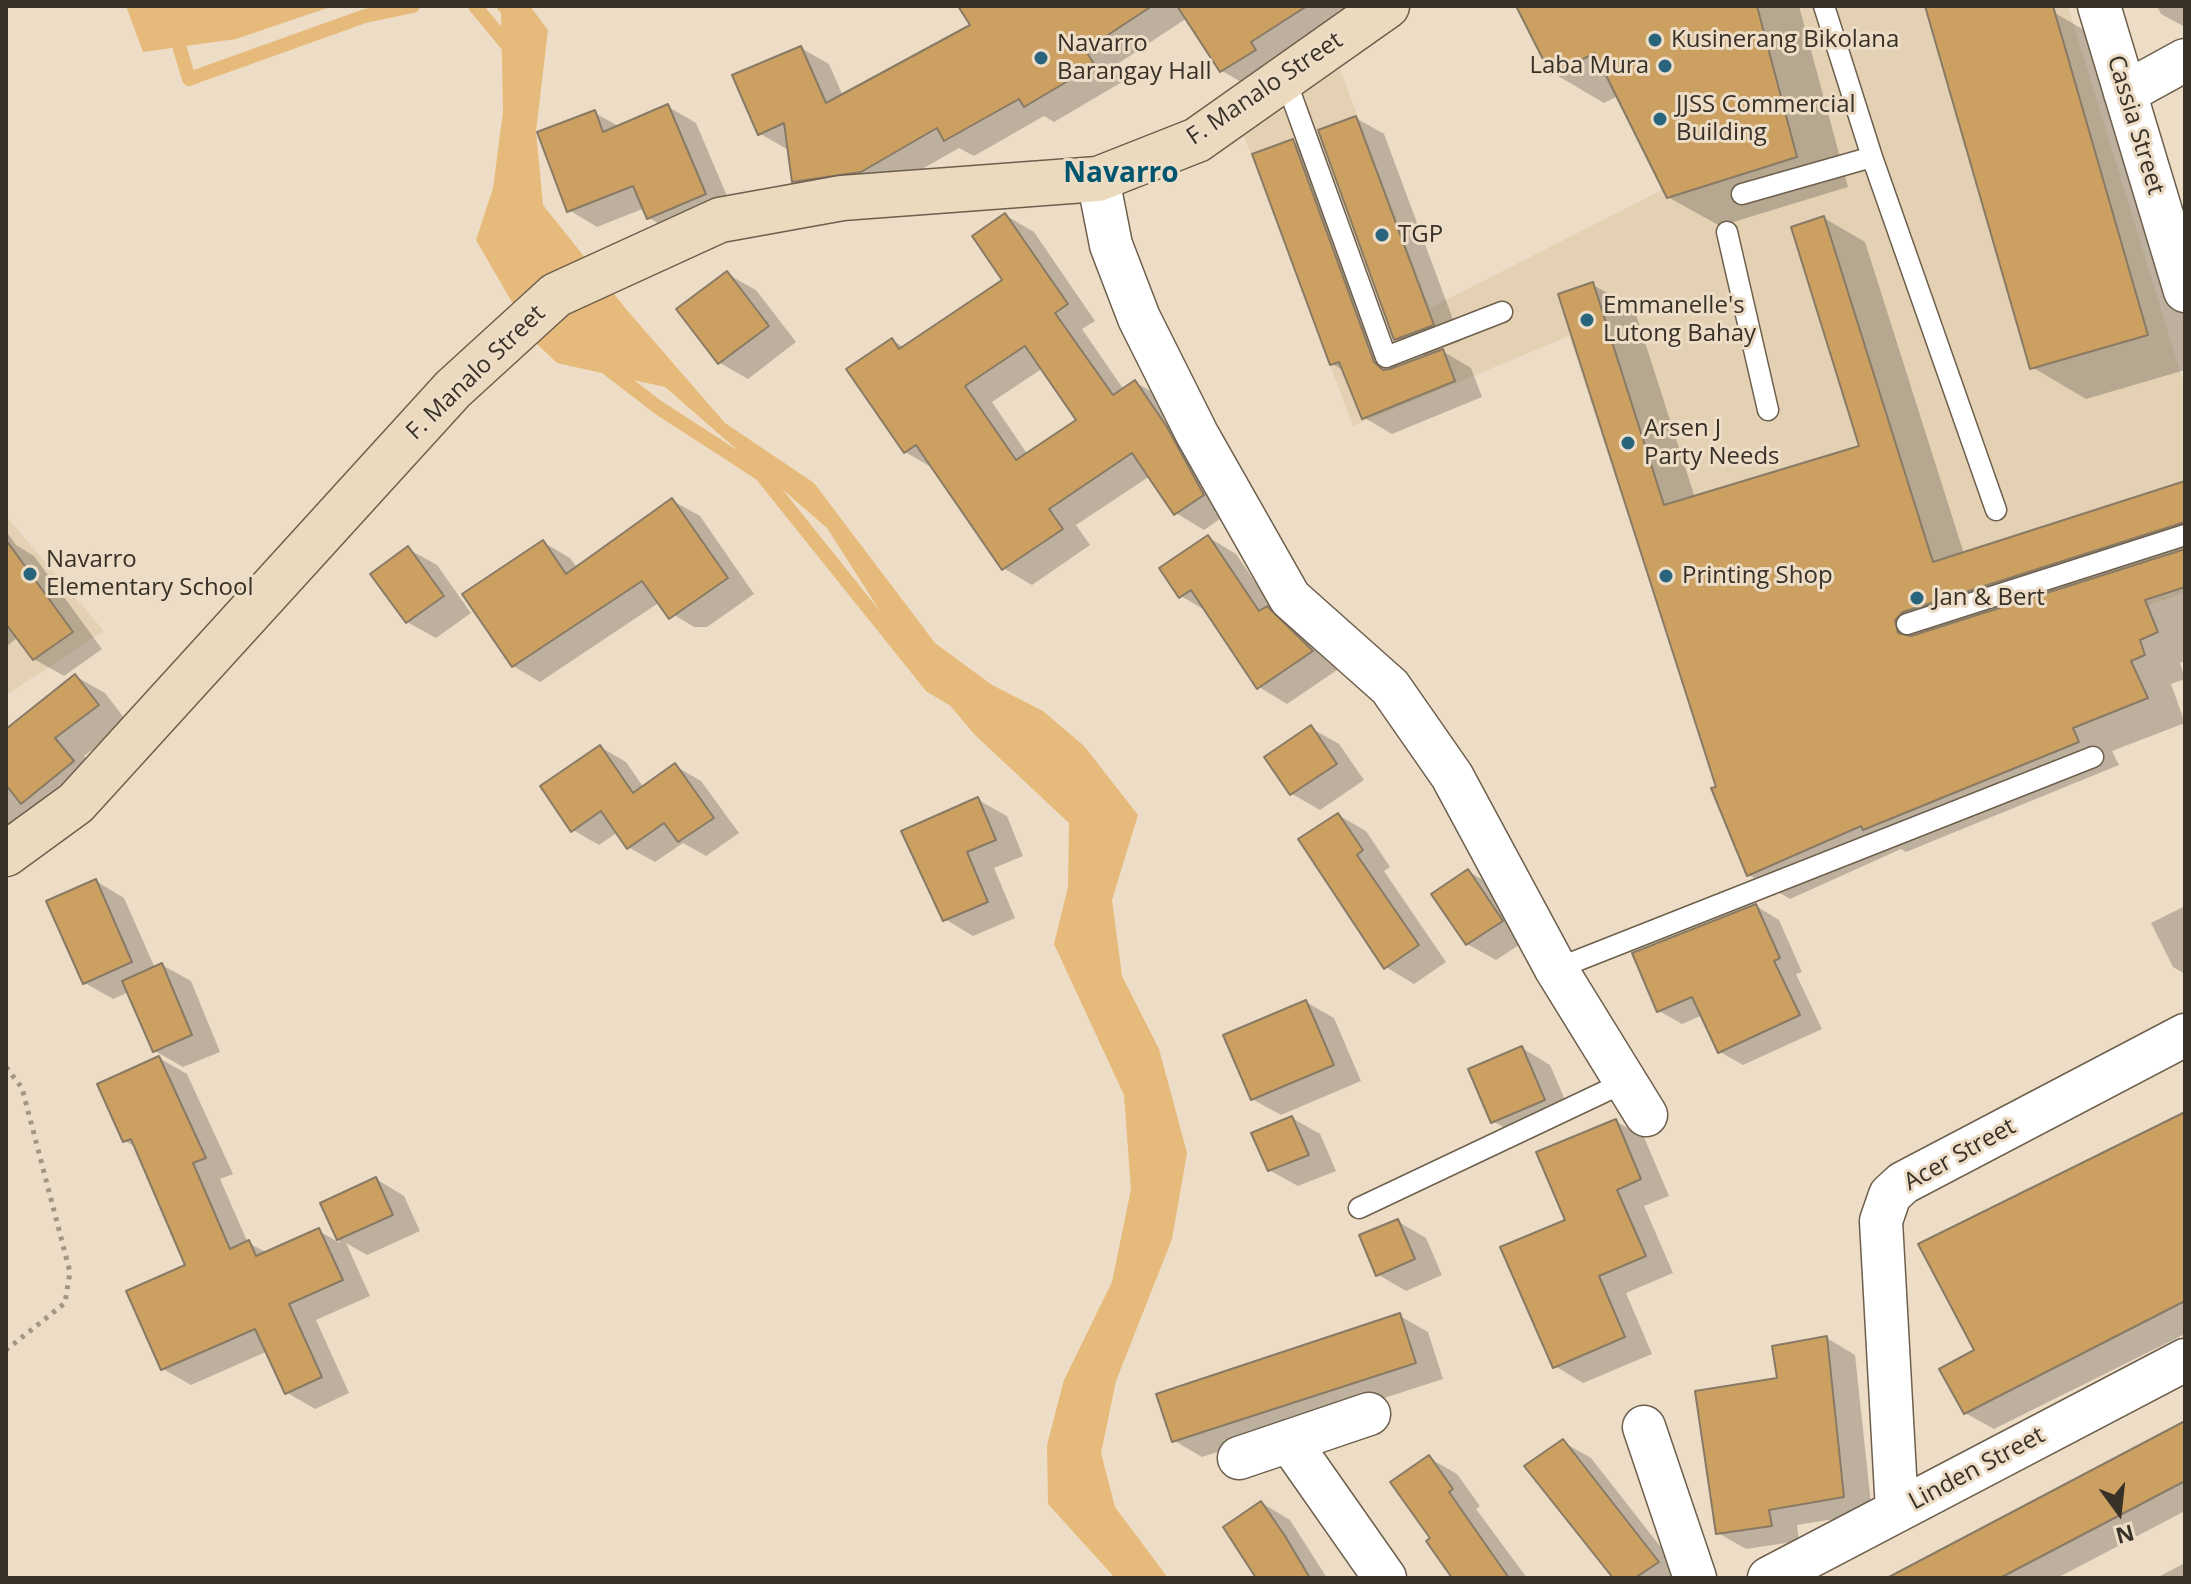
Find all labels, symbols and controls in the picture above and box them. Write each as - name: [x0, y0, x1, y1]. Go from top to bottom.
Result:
- street label: F. Manalo Street: [1182, 26, 1348, 152]
- place label: Kusinerang Bikolana: [1671, 26, 1899, 54]
- place label: Navarro Barangay Hall: [1057, 30, 1211, 86]
- marker: Kusinerang Bikolana: [1646, 31, 1664, 49]
- marker: Navarro Barangay Hall: [1032, 49, 1050, 67]
- place label: Laba Mura: [1529, 52, 1649, 80]
- street label: Cassia Street: [2100, 52, 2170, 198]
- marker: Laba Mura: [1656, 57, 1674, 75]
- place label: JJSS Commercial Building: [1676, 91, 1856, 147]
- marker: JJSS Commercial Building: [1651, 110, 1669, 128]
- district label: Navarro: [1063, 157, 1179, 191]
- place label: TGP: [1398, 221, 1443, 249]
- marker: TGP: [1373, 226, 1391, 244]
- place label: Emmanelle's Lutong Bahay: [1603, 292, 1756, 348]
- street label: F. Manalo Street: [401, 300, 551, 446]
- marker: Emmanelle's Lutong Bahay: [1578, 311, 1596, 329]
- place label: Arsen J Party Needs: [1644, 415, 1780, 471]
- marker: Arsen J Party Needs: [1619, 434, 1637, 452]
- place label: Navarro Elementary School: [46, 546, 254, 602]
- place label: Printing Shop: [1682, 562, 1833, 590]
- marker: Navarro Elementary School: [21, 565, 39, 583]
- marker: Printing Shop: [1657, 567, 1675, 585]
- place label: Jan & Bert: [1933, 584, 2045, 612]
- marker: Jan & Bert: [1908, 589, 1926, 607]
- street label: Acer Street: [1899, 1113, 2021, 1197]
- street label: Linden Street: [1904, 1421, 2050, 1517]
- north arrow: [2079, 1472, 2159, 1552]
- text: N: [2113, 1518, 2138, 1552]

